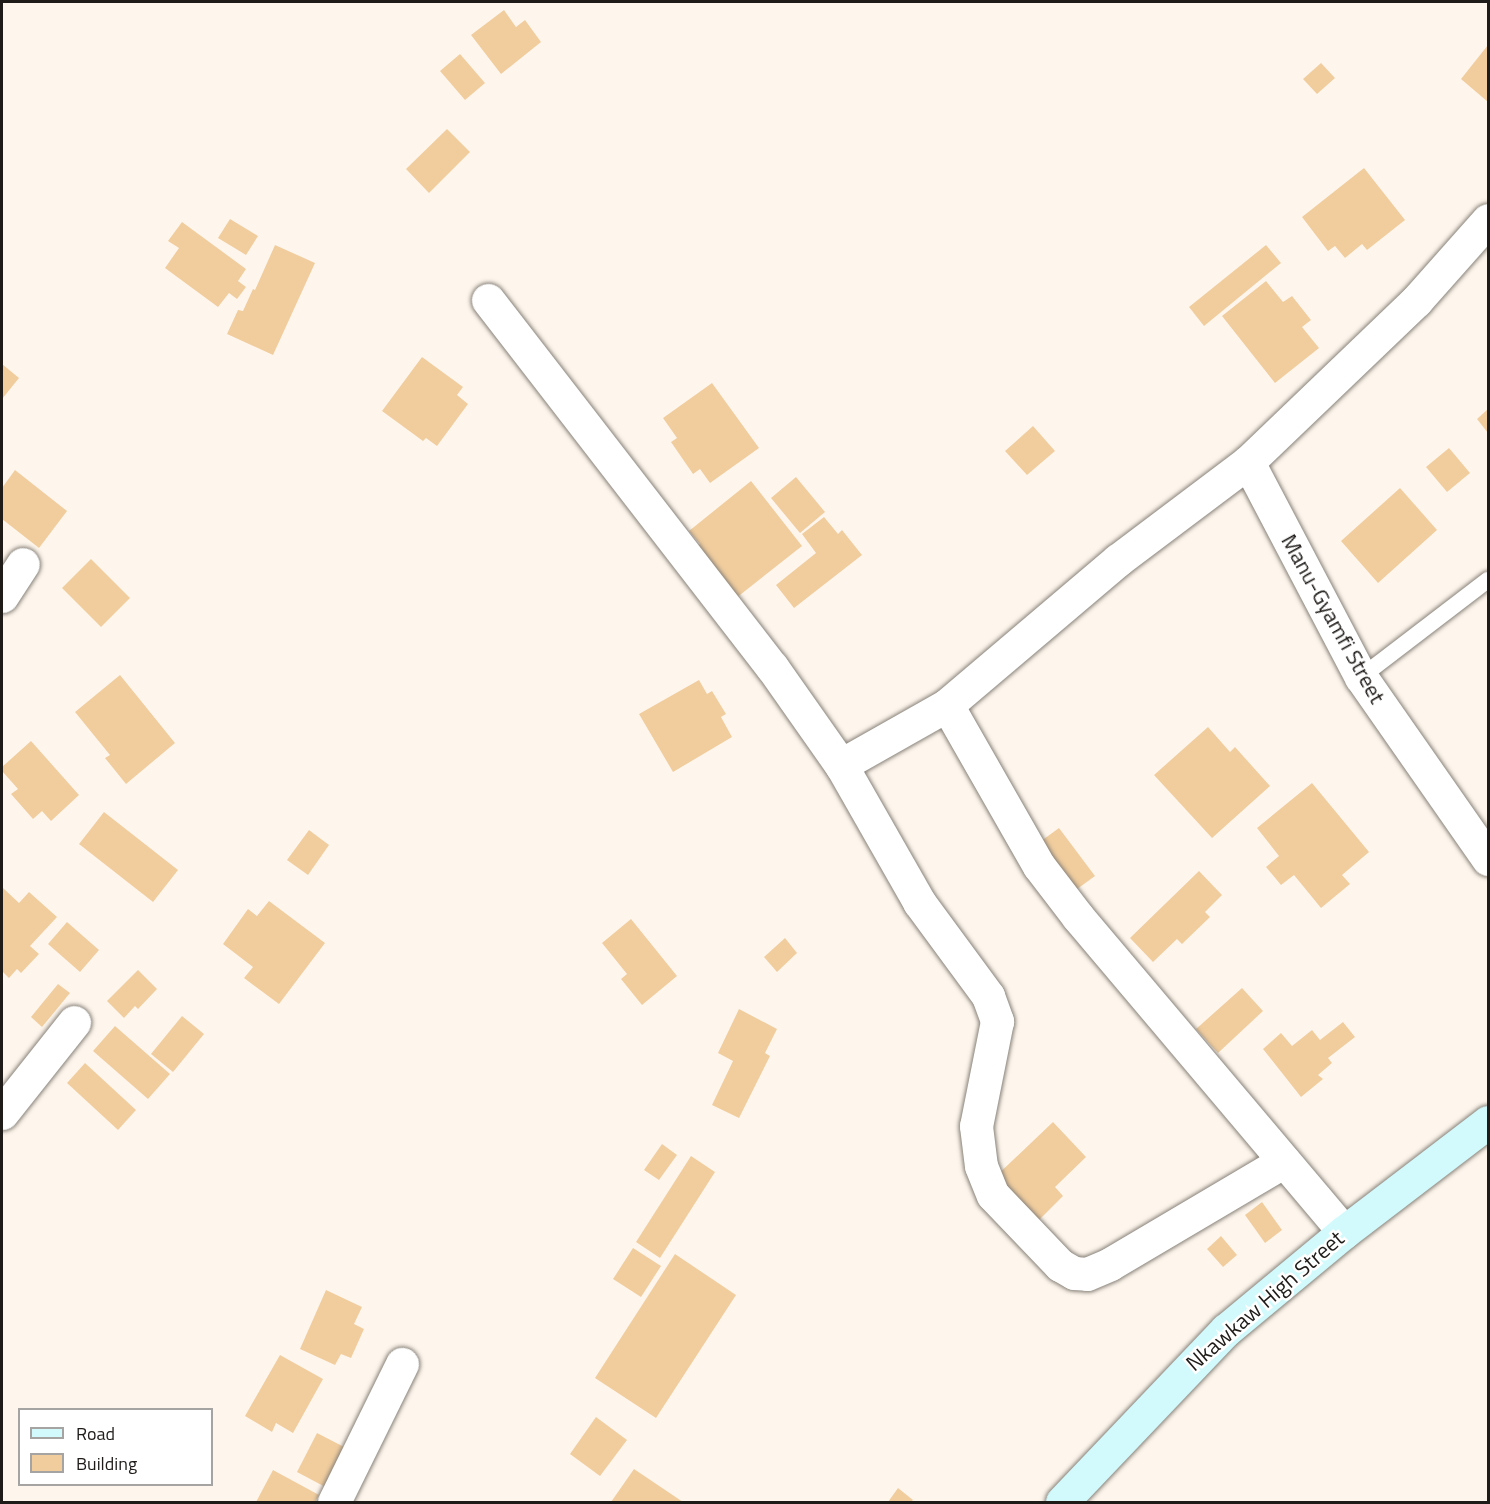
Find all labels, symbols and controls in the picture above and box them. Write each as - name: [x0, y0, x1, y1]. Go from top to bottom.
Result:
- street label: Manu-Gyamfi Street: [1276, 530, 1390, 708]
- street label: Nkawkaw High Street: [1181, 1225, 1349, 1377]
- legend: [18, 1408, 213, 1486]
- text: Road: [76, 1420, 115, 1447]
- text: Building: [76, 1450, 137, 1477]

